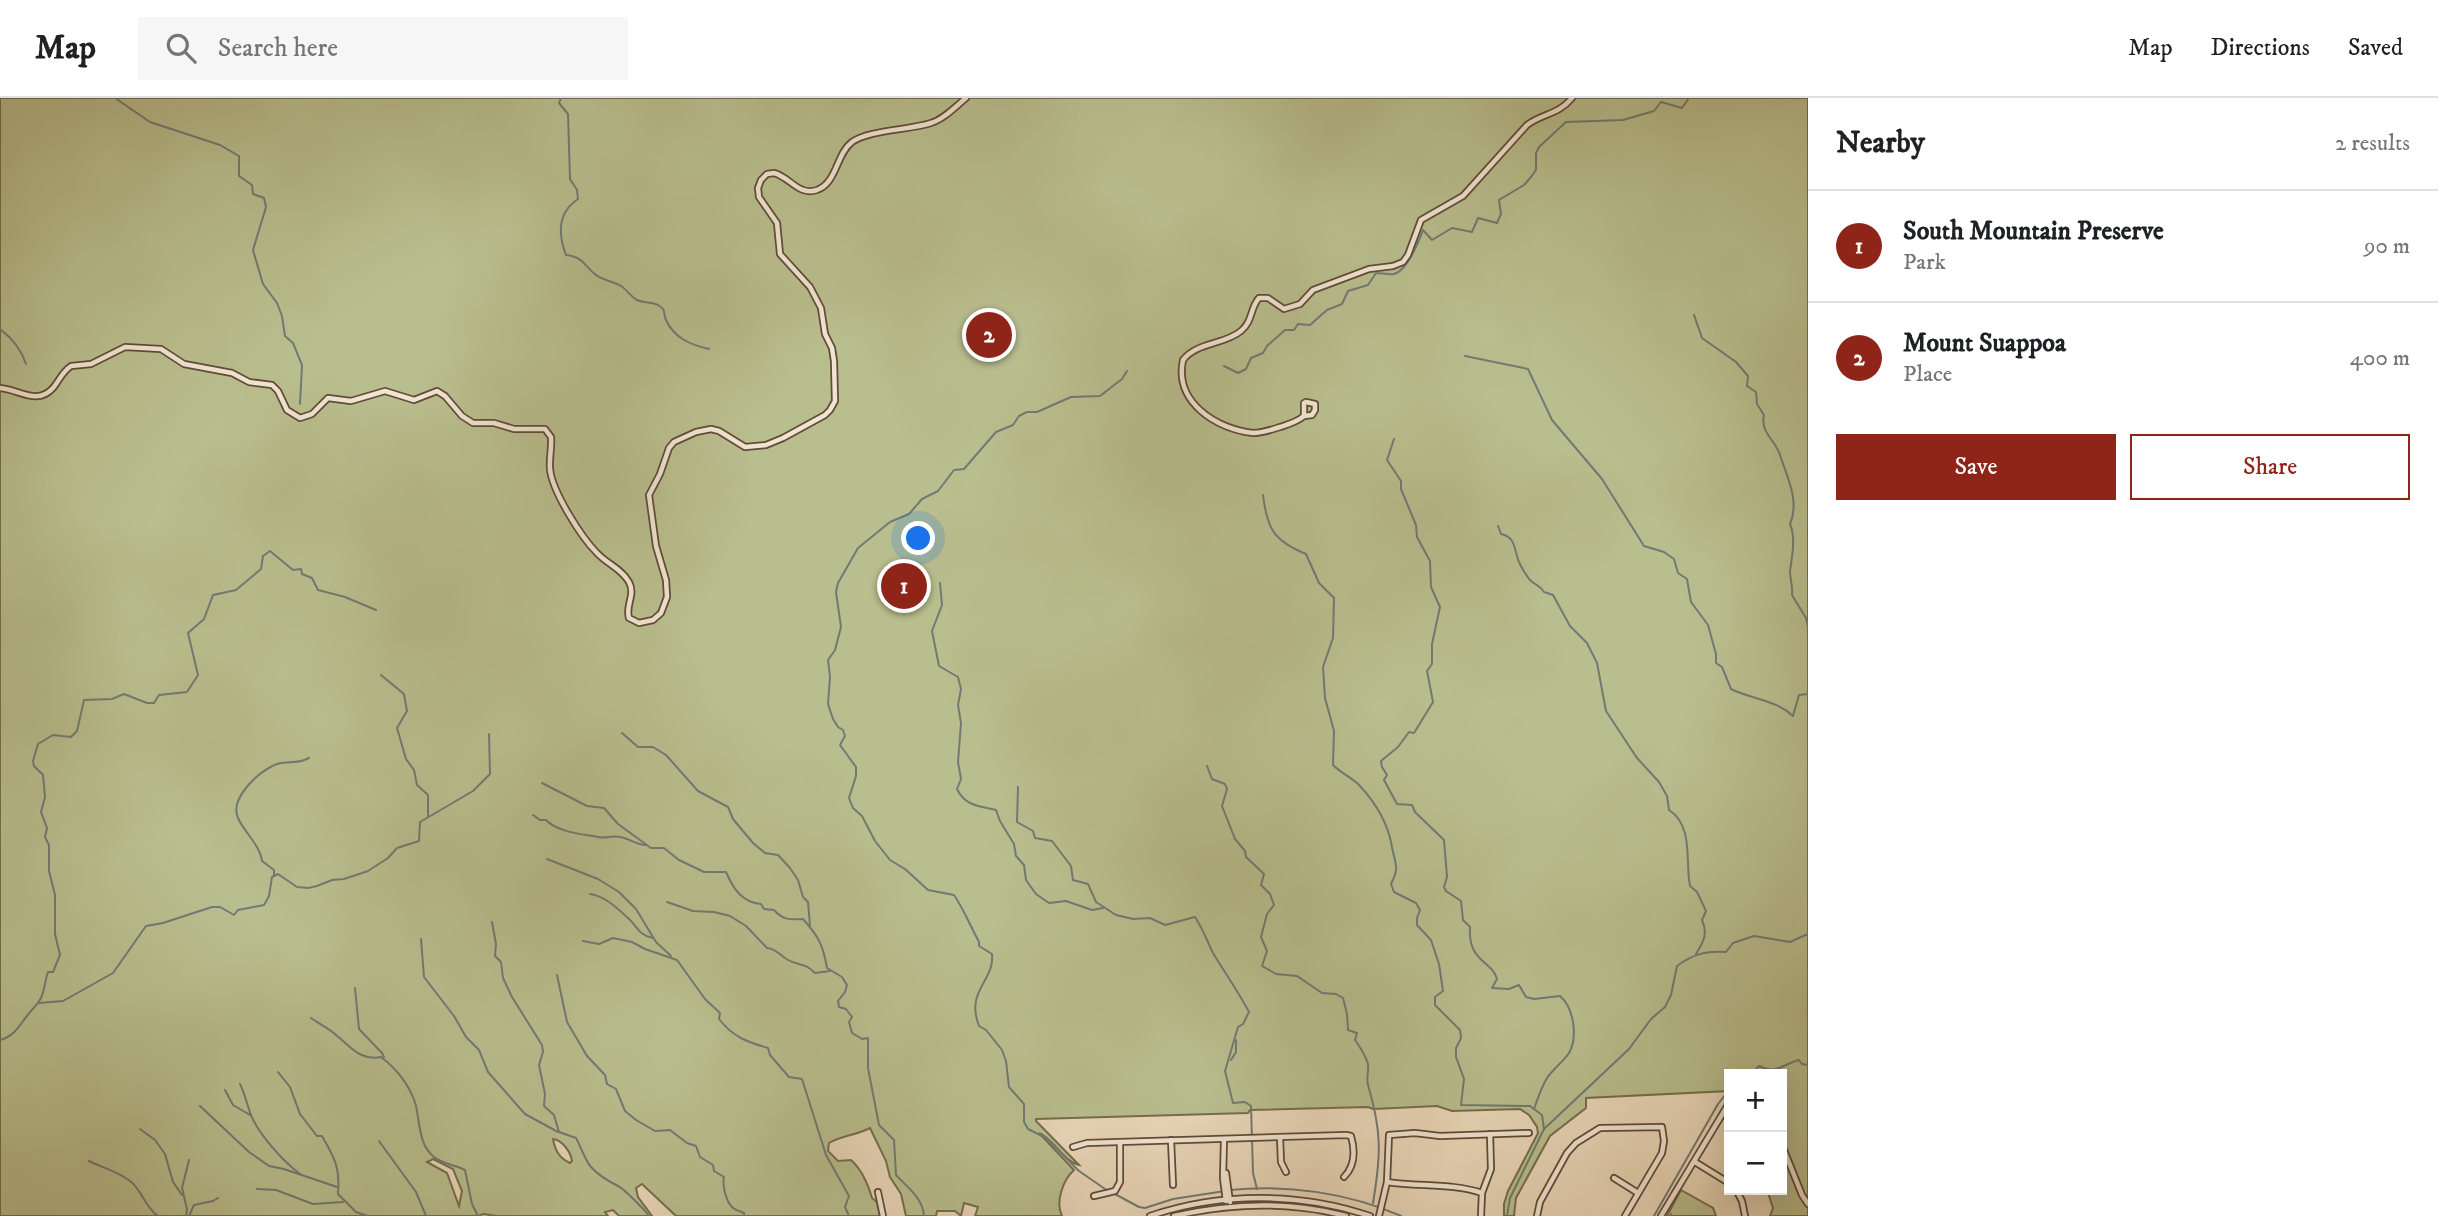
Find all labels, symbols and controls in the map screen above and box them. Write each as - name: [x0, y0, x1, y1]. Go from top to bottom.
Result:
- search box: [138, 17, 628, 80]
- text: Map: [35, 28, 96, 69]
- icon: search: [162, 29, 200, 67]
- text: Search here: [218, 32, 338, 65]
- text: Map: [2128, 33, 2173, 63]
- text: Directions: [2211, 33, 2310, 63]
- text: Saved: [2348, 33, 2403, 63]
- text: Nearby: [1836, 125, 1925, 162]
- text: 2 results: [2335, 129, 2410, 158]
- text: South Mountain Preserve: [1903, 215, 2164, 248]
- text: 1: [1855, 232, 1863, 261]
- text: 90 m: [2364, 232, 2410, 261]
- text: Park: [1903, 248, 1946, 277]
- pin: 2: [966, 309, 1012, 361]
- text: Mount Suappoa: [1903, 327, 2066, 360]
- text: 2: [1853, 344, 1865, 373]
- text: 400 m: [2350, 344, 2410, 373]
- text: Place: [1903, 360, 1952, 389]
- button: Save: [1836, 434, 2116, 500]
- button: Share: [2130, 434, 2410, 500]
- your location: [901, 521, 935, 555]
- pin: 1: [881, 560, 927, 612]
- map controls: [1724, 1069, 1787, 1195]
- button: +: [1724, 1069, 1787, 1132]
- button: −: [1724, 1132, 1787, 1195]

